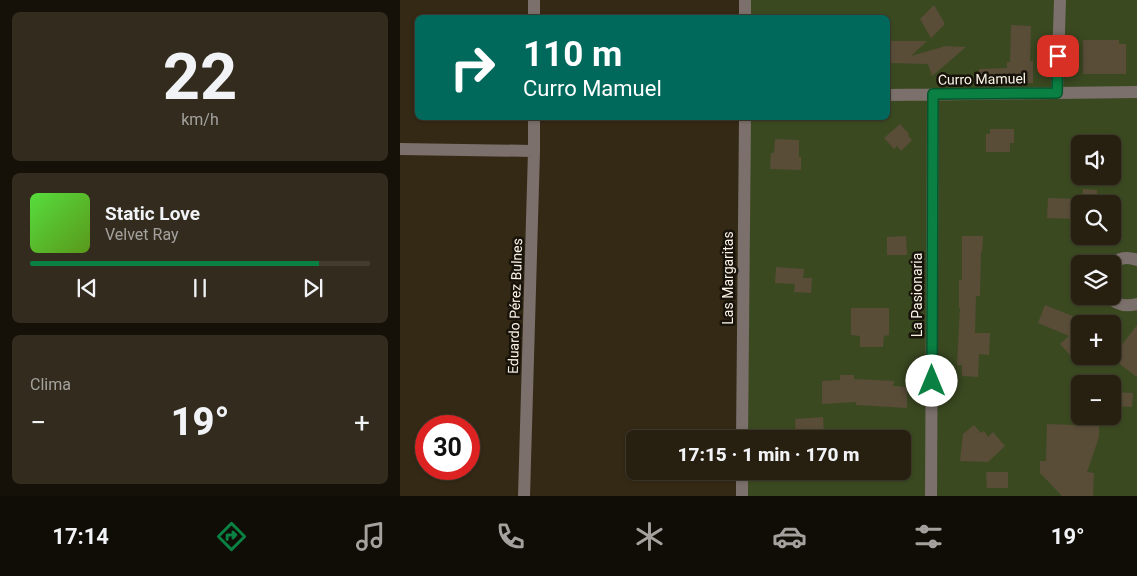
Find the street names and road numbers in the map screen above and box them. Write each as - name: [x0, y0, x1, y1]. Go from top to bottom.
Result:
- street label: Curro Mamuel: [938, 70, 1026, 88]
- street label: Las Margaritas: [720, 231, 736, 325]
- street label: Eduardo Pérez Bulnes: [505, 238, 525, 374]
- street label: La Pasionaria: [909, 253, 925, 337]

